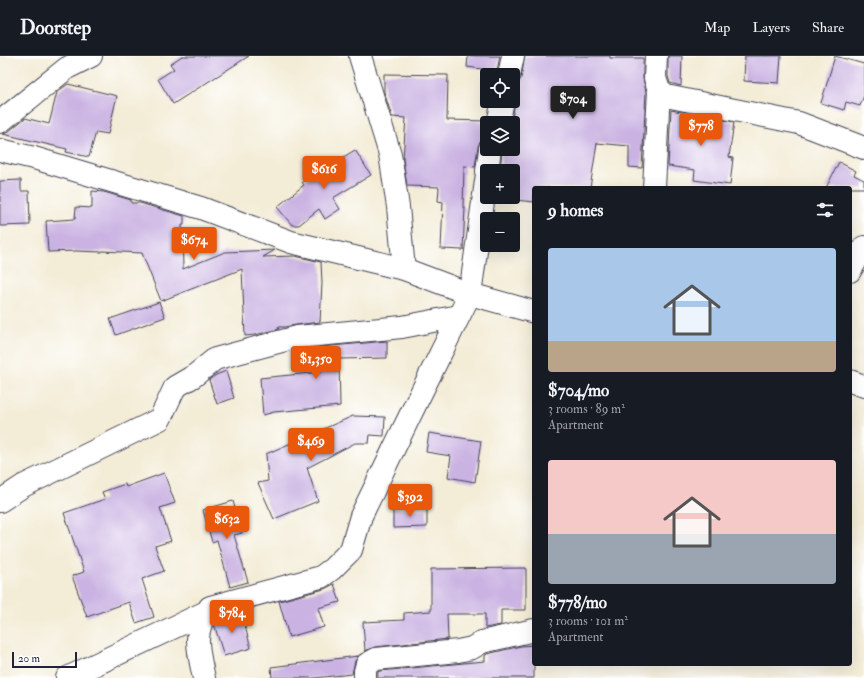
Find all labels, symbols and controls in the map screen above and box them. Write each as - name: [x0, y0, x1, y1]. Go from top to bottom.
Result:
- text: Doorstep: [20, 16, 91, 40]
- text: Map: [704, 19, 730, 36]
- text: Layers: [752, 19, 790, 36]
- text: Share: [812, 19, 844, 36]
- map controls: [480, 68, 520, 252]
- button: locate: [480, 68, 520, 108]
- pin: $704: [549, 86, 597, 120]
- text: $704: [560, 91, 586, 107]
- pin: $778: [677, 113, 725, 147]
- button: layers: [480, 116, 520, 156]
- text: $778: [688, 118, 714, 134]
- pin: $616: [300, 156, 348, 190]
- text: $616: [312, 161, 337, 177]
- button: +: [480, 164, 520, 204]
- icon: filters: [814, 199, 836, 221]
- text: 9 homes: [548, 200, 603, 221]
- button: −: [480, 212, 520, 252]
- pin: $674: [170, 227, 218, 261]
- text: $674: [181, 232, 207, 248]
- icon: home: [656, 274, 728, 346]
- pin: $1,350: [283, 346, 349, 380]
- text: $1,350: [300, 351, 332, 367]
- text: $704/mo: [548, 380, 609, 401]
- text: 3 rooms · 89 m²: [548, 401, 625, 417]
- text: Apartment: [548, 417, 604, 433]
- pin: $469: [287, 428, 335, 462]
- text: $469: [297, 433, 325, 449]
- pin: $392: [386, 484, 434, 518]
- icon: home: [656, 486, 728, 558]
- text: $392: [397, 489, 423, 505]
- pin: $632: [203, 506, 251, 540]
- text: $632: [214, 511, 240, 527]
- text: $778/mo: [548, 592, 607, 613]
- pin: $784: [208, 600, 256, 634]
- text: $784: [219, 605, 245, 621]
- text: 3 rooms · 101 m²: [548, 613, 628, 629]
- text: Apartment: [548, 629, 604, 645]
- scale bar: [12, 650, 77, 669]
- text: 20 m: [18, 652, 40, 665]

